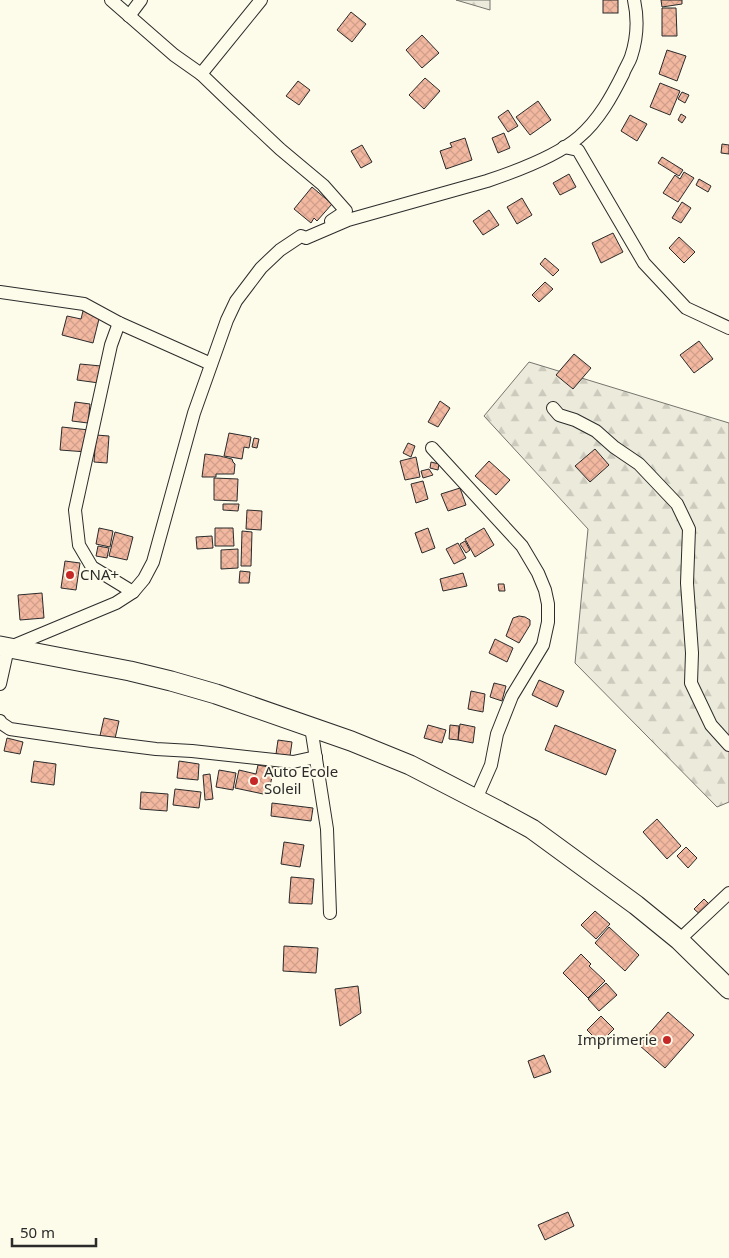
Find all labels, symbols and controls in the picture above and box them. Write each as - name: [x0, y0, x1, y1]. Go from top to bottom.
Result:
- place label: CNA+: [80, 564, 119, 584]
- marker: CNA+: [64, 569, 76, 581]
- place label: Auto Ecole Soleil: [264, 761, 338, 798]
- marker: Auto Ecole Soleil: [248, 775, 260, 787]
- place label: Imprimerie: [578, 1029, 657, 1049]
- marker: Imprimerie: [661, 1034, 673, 1046]
- scale bar: [12, 1216, 96, 1248]
- text: 50 m: [20, 1222, 55, 1242]

